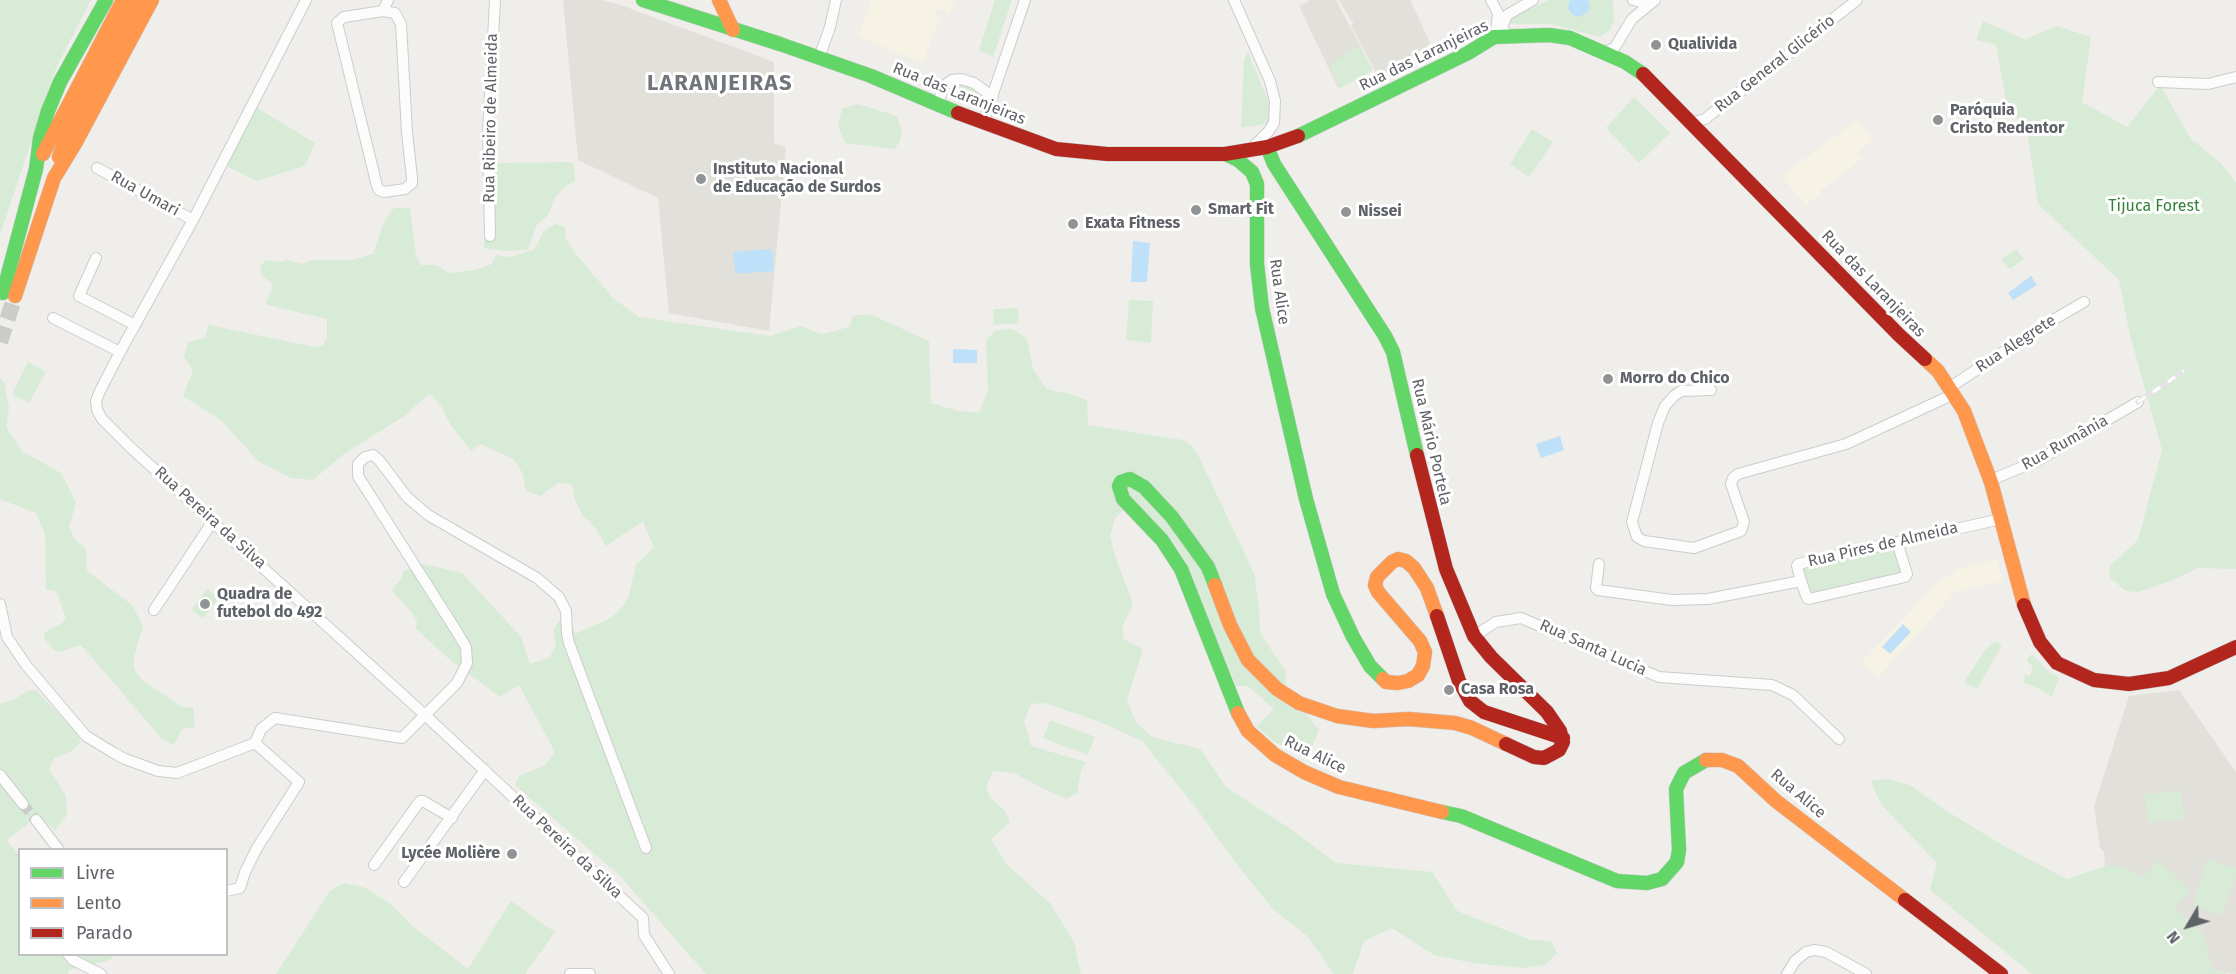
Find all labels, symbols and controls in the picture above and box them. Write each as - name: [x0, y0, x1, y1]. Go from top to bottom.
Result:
- street label: Rua General Glicério: [1711, 11, 1839, 117]
- street label: Rua das Laranjeiras: [1356, 16, 1492, 96]
- street label: Rua Ribeiro de Almeida: [480, 33, 502, 203]
- place label: Qualivida: [1668, 35, 1737, 55]
- marker: Qualivida: [1649, 38, 1663, 52]
- street label: Rua das Laranjeiras: [890, 59, 1028, 129]
- district label: LARANJEIRAS: [647, 71, 793, 97]
- place label: Paróquia Cristo Redentor: [1950, 101, 2064, 139]
- marker: Paróquia Cristo Redentor: [1931, 113, 1945, 127]
- place label: Instituto Nacional de Educação de Surdos: [713, 160, 881, 198]
- street label: Rua Umari: [107, 167, 183, 221]
- marker: Instituto Nacional de Educação de Surdos: [694, 172, 708, 186]
- park label: Tijuca Forest: [2108, 197, 2200, 217]
- place label: Smart Fit: [1208, 200, 1274, 220]
- place label: Nissei: [1358, 202, 1402, 222]
- marker: Smart Fit: [1189, 203, 1203, 217]
- marker: Nissei: [1339, 205, 1353, 219]
- place label: Exata Fitness: [1085, 214, 1180, 234]
- marker: Exata Fitness: [1066, 217, 1080, 231]
- street label: Rua das Laranjeiras: [1817, 227, 1929, 341]
- street label: Rua Alice: [1265, 258, 1293, 326]
- street label: Rua Alegrete: [1972, 311, 2060, 377]
- place label: Morro do Chico: [1620, 369, 1730, 389]
- marker: Morro do Chico: [1601, 372, 1615, 386]
- street label: Rua Mário Portela: [1407, 377, 1455, 507]
- street label: Rua Rumânia: [2018, 411, 2112, 475]
- street label: Rua Pereira da Silva: [150, 463, 270, 573]
- street label: Rua Pires de Almeida: [1806, 518, 1960, 572]
- place label: Quadra de futebol do 492: [217, 585, 322, 623]
- marker: Quadra de futebol do 492: [198, 597, 212, 611]
- street label: Rua Santa Lucia: [1536, 616, 1650, 680]
- place label: Casa Rosa: [1461, 680, 1534, 700]
- marker: Casa Rosa: [1442, 683, 1456, 697]
- street label: Rua Alice: [1281, 732, 1349, 778]
- street label: Rua Alice: [1766, 765, 1830, 823]
- street label: Rua Pereira da Silva: [508, 791, 626, 903]
- place label: Lycée Molière: [401, 844, 500, 864]
- marker: Lycée Molière: [505, 847, 519, 861]
- legend: [18, 848, 228, 956]
- text: Livre: [76, 862, 115, 884]
- text: Lento: [76, 892, 122, 914]
- north arrow: [2158, 896, 2218, 956]
- text: Parado: [76, 922, 133, 944]
- text: N: [2163, 927, 2184, 947]

